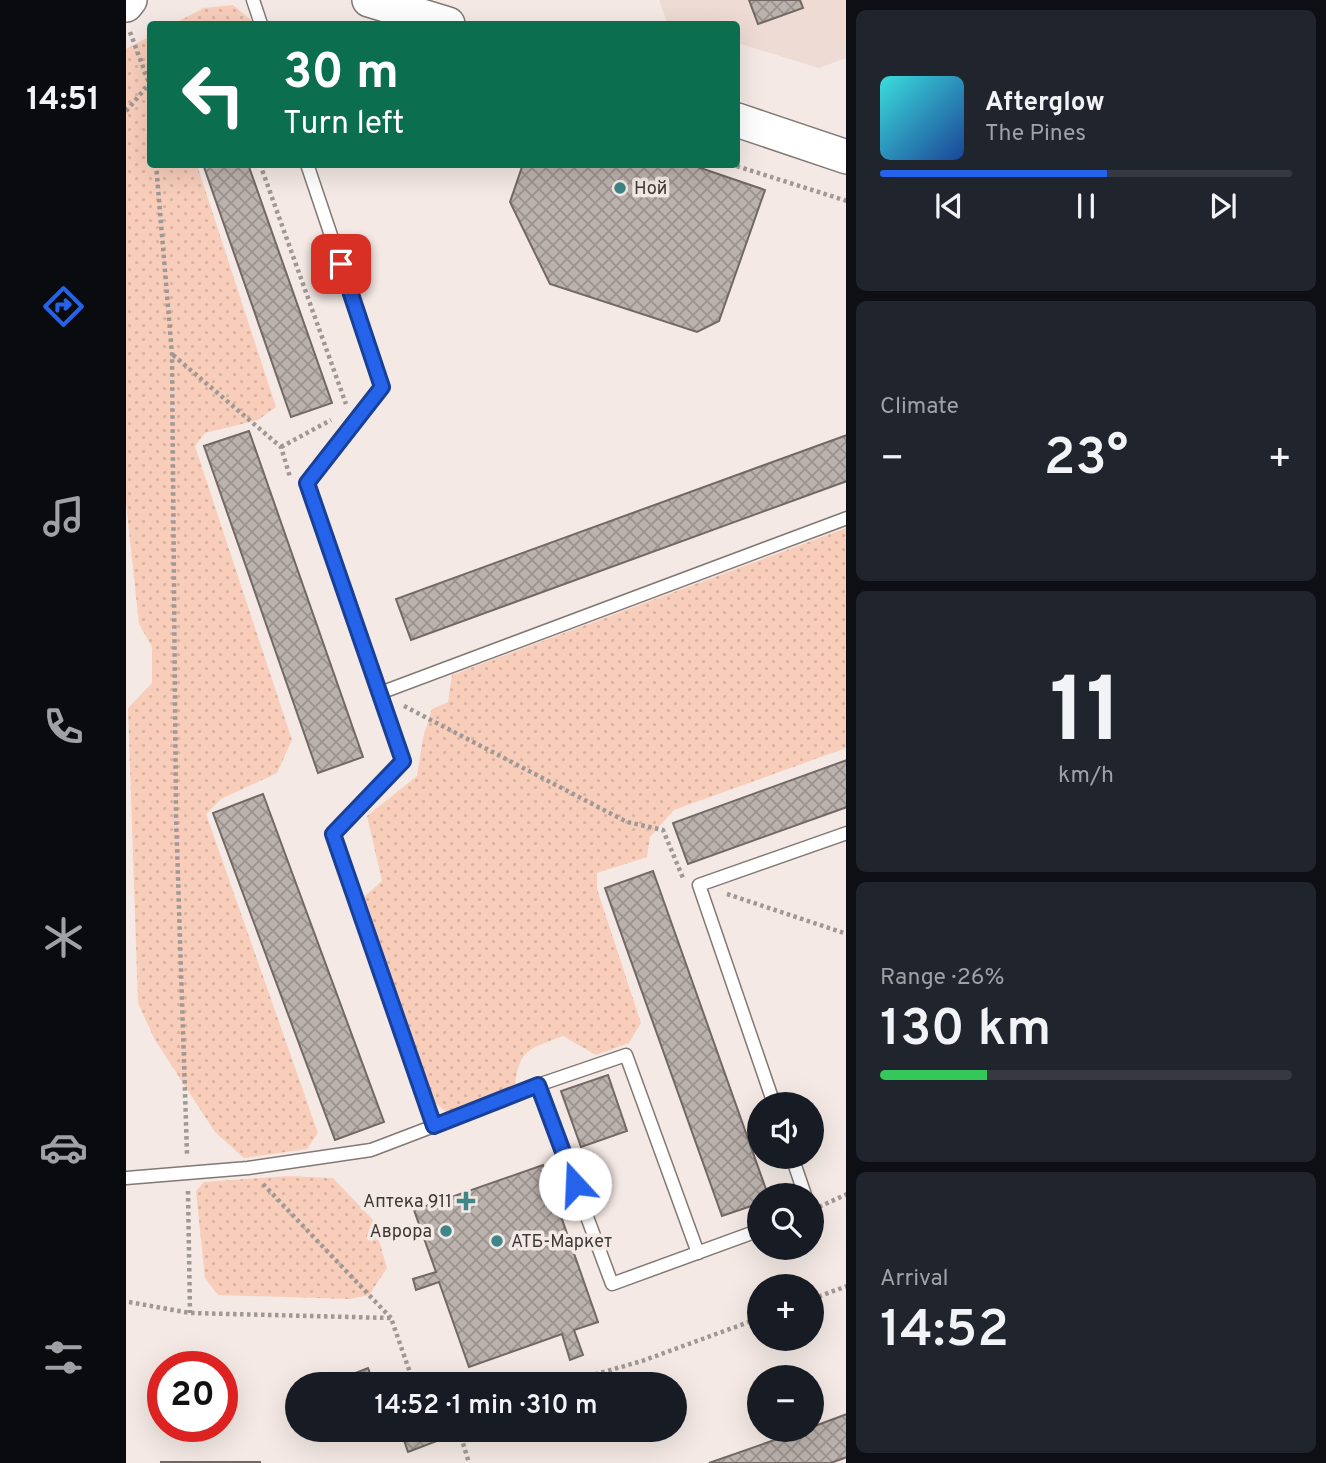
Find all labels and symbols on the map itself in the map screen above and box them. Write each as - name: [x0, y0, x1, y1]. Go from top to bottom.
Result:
- place label: Ной: [634, 178, 667, 201]
- marker: Ной: [612, 180, 628, 196]
- pin: [311, 234, 371, 294]
- position arrow: [538, 1147, 612, 1221]
- place label: Аптека 911: [363, 1191, 452, 1214]
- marker: Аптека 911: [458, 1193, 474, 1209]
- place label: Аврора: [369, 1221, 432, 1244]
- marker: Аврора: [438, 1223, 454, 1239]
- place label: АТБ-Маркет: [511, 1231, 612, 1254]
- marker: АТБ-Маркет: [489, 1233, 505, 1249]
- speed limit sign: 20: [147, 1351, 238, 1442]

